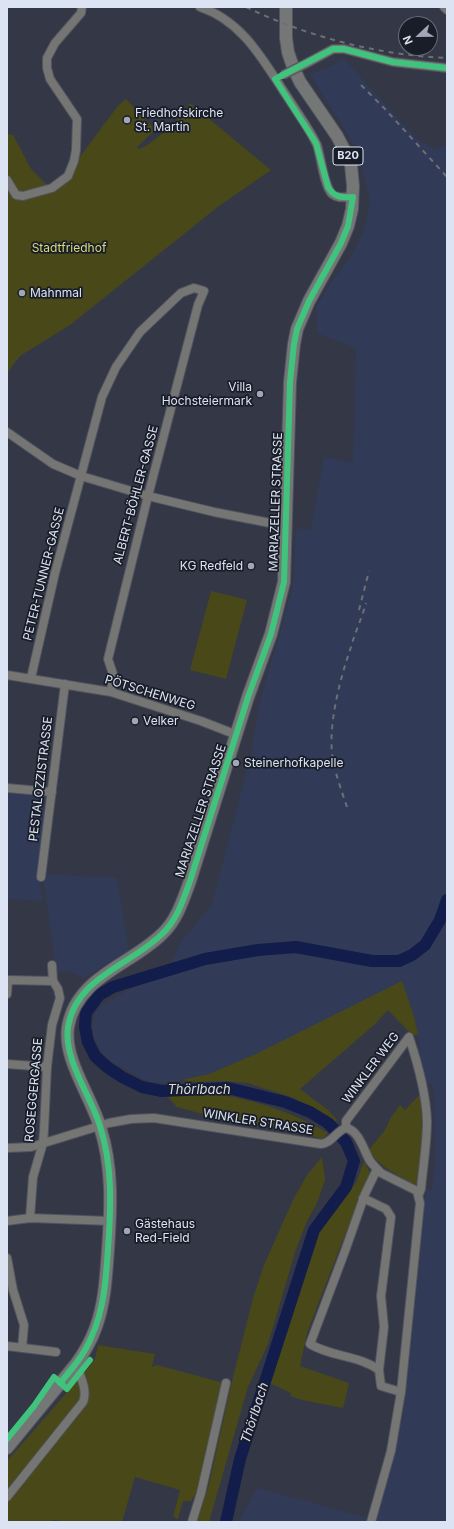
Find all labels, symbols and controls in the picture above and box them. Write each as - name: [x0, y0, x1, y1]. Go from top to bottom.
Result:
- north arrow: [398, 16, 438, 56]
- text: N: [400, 34, 416, 47]
- place label: Friedhofskirche St. Martin: [135, 106, 223, 134]
- marker: Friedhofskirche St. Martin: [122, 115, 132, 125]
- road number: B20: [333, 147, 363, 165]
- park label: Stadtfriedhof: [32, 241, 106, 255]
- place label: Mahnmal: [30, 286, 82, 300]
- marker: Mahnmal: [17, 288, 27, 298]
- place label: Villa Hochsteiermark: [162, 380, 252, 408]
- marker: Villa Hochsteiermark: [255, 389, 265, 399]
- street label: ALBERT-BÖHLER-GASSE: [111, 424, 161, 566]
- street label: MARIAZELLER STRASSE: [266, 432, 286, 572]
- street label: PETER-TUNNER-GASSE: [20, 506, 68, 642]
- place label: KG Redfeld: [180, 559, 243, 573]
- marker: KG Redfeld: [246, 561, 256, 571]
- street label: PÖTSCHENWEG: [103, 672, 197, 714]
- place label: Velker: [143, 714, 178, 728]
- street label: PESTALOZZISTRASSE: [26, 716, 56, 842]
- marker: Velker: [130, 716, 140, 726]
- street label: MARIAZELLER STRASSE: [173, 743, 229, 879]
- place label: Steinerhofkapelle: [244, 756, 343, 770]
- marker: Steinerhofkapelle: [231, 758, 241, 768]
- street label: WINKLER WEG: [340, 1030, 402, 1106]
- street label: ROSEGGERGASSE: [22, 1037, 46, 1143]
- water label: Thörlbach: [167, 1082, 231, 1098]
- street label: WINKLER STRASSE: [202, 1106, 314, 1138]
- place label: Gästehaus Red-Field: [135, 1217, 195, 1245]
- marker: Gästehaus Red-Field: [122, 1226, 132, 1236]
- water label: Thörlbach: [238, 1381, 272, 1445]

